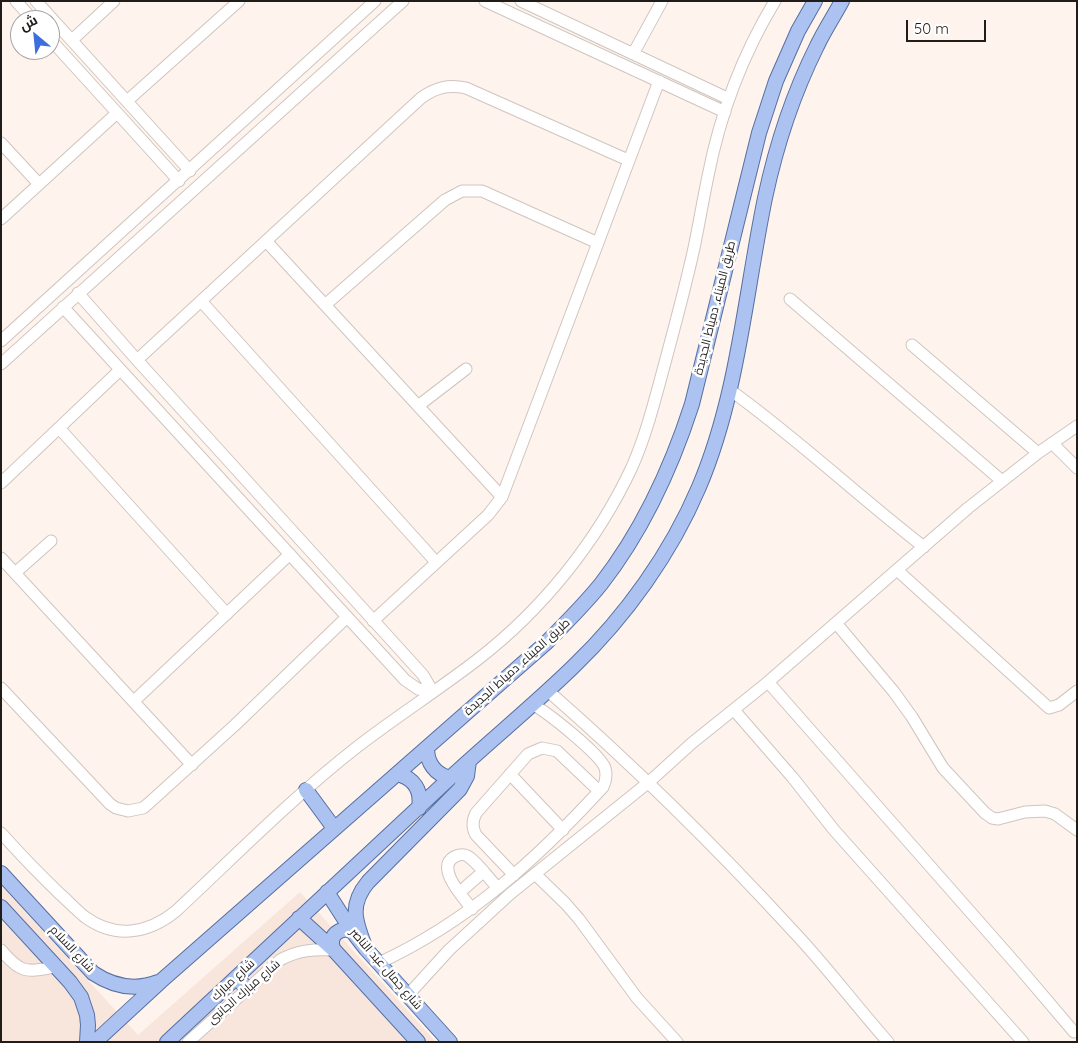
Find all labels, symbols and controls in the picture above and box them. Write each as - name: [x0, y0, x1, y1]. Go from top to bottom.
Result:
- north arrow: [10, 10, 60, 60]
- text: ش: [16, 10, 41, 35]
- scale bar: [908, 10, 988, 42]
- text: 50 m: [914, 19, 949, 38]
- street label: طريق الميناء, دمياط الجديدة: [691, 239, 739, 377]
- street label: طريق الميناء, دمياط الجديدة: [461, 616, 573, 718]
- street label: شارع السلام: [47, 923, 97, 975]
- street label: شارع جمال عبد الناصر: [347, 925, 425, 1013]
- street label: شارع مبارك: [208, 956, 258, 1004]
- street label: شارع مبارك الجانبى: [205, 957, 283, 1027]

